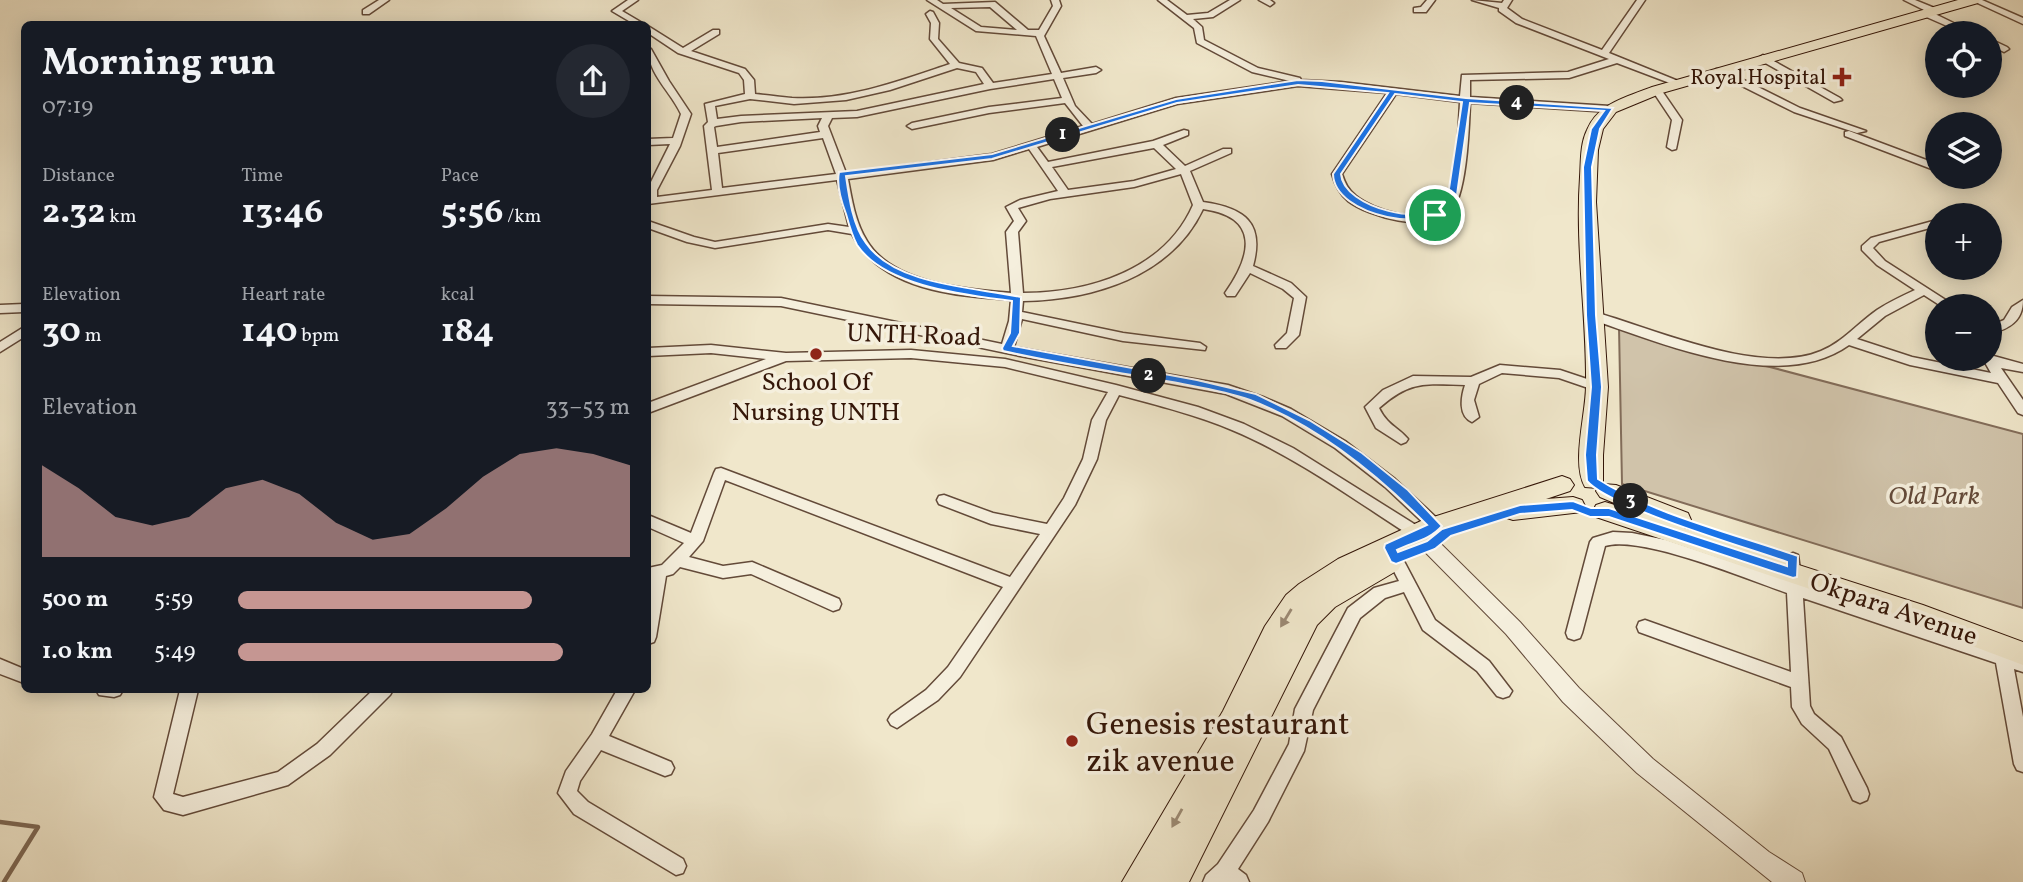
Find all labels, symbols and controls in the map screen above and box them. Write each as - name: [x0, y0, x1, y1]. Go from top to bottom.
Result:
- map controls: [1925, 21, 2002, 371]
- button: locate: [1925, 21, 2002, 98]
- text: Morning run: [42, 38, 276, 91]
- button: share: [556, 44, 630, 118]
- place label: Royal Hospital: [1690, 64, 1826, 93]
- marker: Royal Hospital: [1832, 67, 1852, 87]
- pin: 4: [1500, 86, 1534, 120]
- text: 4: [1511, 89, 1522, 115]
- text: 07:19: [42, 91, 93, 123]
- button: layers: [1925, 112, 2002, 189]
- pin: 1: [1046, 118, 1080, 152]
- text: 1: [1059, 121, 1066, 147]
- text: Distance: [42, 163, 115, 189]
- text: Time: [241, 163, 283, 189]
- text: Pace: [441, 163, 479, 189]
- pin: [1405, 185, 1465, 245]
- text: 2.32: [42, 189, 106, 237]
- text: 13:46: [241, 189, 323, 237]
- text: 5:56: [441, 189, 503, 237]
- icon: arrive: [1416, 196, 1454, 234]
- button: +: [1925, 203, 2002, 280]
- text: km: [106, 204, 137, 230]
- text: /km: [503, 204, 541, 230]
- text: Elevation: [42, 282, 121, 308]
- text: Heart rate: [241, 282, 325, 308]
- text: kcal: [441, 282, 474, 308]
- button: −: [1925, 294, 2002, 371]
- text: 30: [42, 308, 81, 356]
- text: 140: [241, 308, 297, 356]
- text: 184: [441, 308, 494, 356]
- street label: UNTH Road: [846, 316, 982, 356]
- text: m: [81, 323, 102, 349]
- text: bpm: [297, 323, 339, 349]
- marker: School Of Nursing UNTH: [808, 346, 824, 362]
- pin: 2: [1132, 358, 1166, 394]
- text: 2: [1144, 362, 1153, 388]
- place label: School Of Nursing UNTH: [732, 365, 900, 431]
- text: Elevation: [42, 392, 138, 424]
- text: 33–53 m: [546, 392, 630, 424]
- park label: Old Park: [1888, 479, 1980, 515]
- pin: 3: [1614, 484, 1648, 518]
- text: 3: [1626, 487, 1635, 513]
- street label: Okpara Avenue: [1805, 564, 1982, 655]
- text: 500 m: [42, 584, 108, 616]
- text: 5:59: [154, 584, 193, 616]
- one-way arrow: [1279, 608, 1292, 627]
- text: 1.0 km: [42, 636, 113, 668]
- text: 5:49: [154, 636, 195, 668]
- place label: Genesis restaurant zik avenue: [1086, 704, 1349, 785]
- marker: Genesis restaurant zik avenue: [1064, 733, 1080, 749]
- one-way arrow: [1171, 808, 1183, 828]

